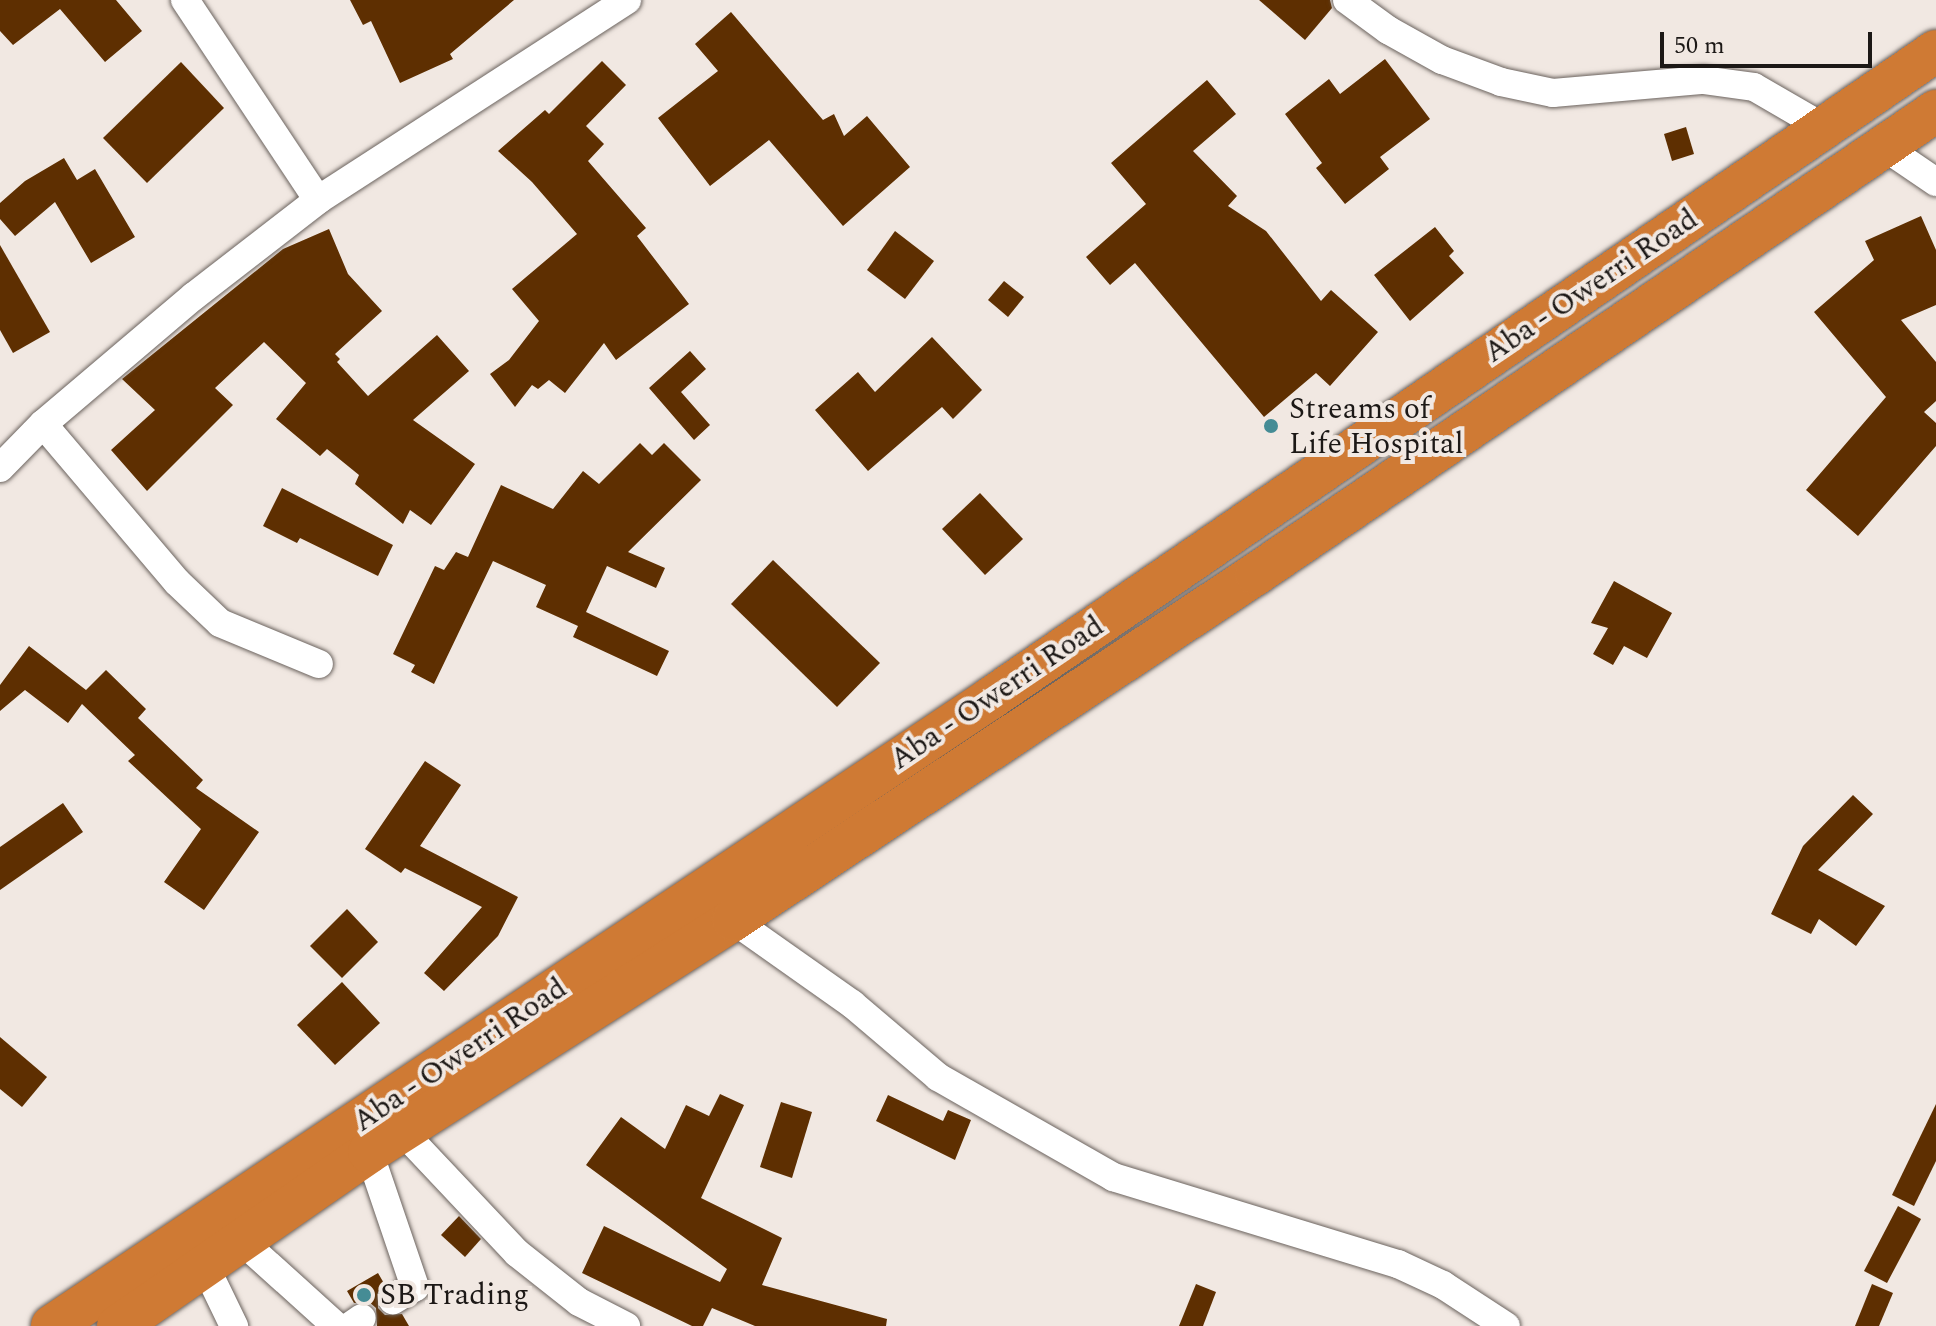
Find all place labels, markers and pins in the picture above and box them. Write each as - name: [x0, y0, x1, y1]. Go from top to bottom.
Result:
- place label: Streams of Life Hospital: [1289, 391, 1463, 462]
- marker: Streams of Life Hospital: [1260, 415, 1282, 437]
- place label: SB Trading: [380, 1277, 529, 1313]
- marker: SB Trading: [355, 1286, 373, 1304]

